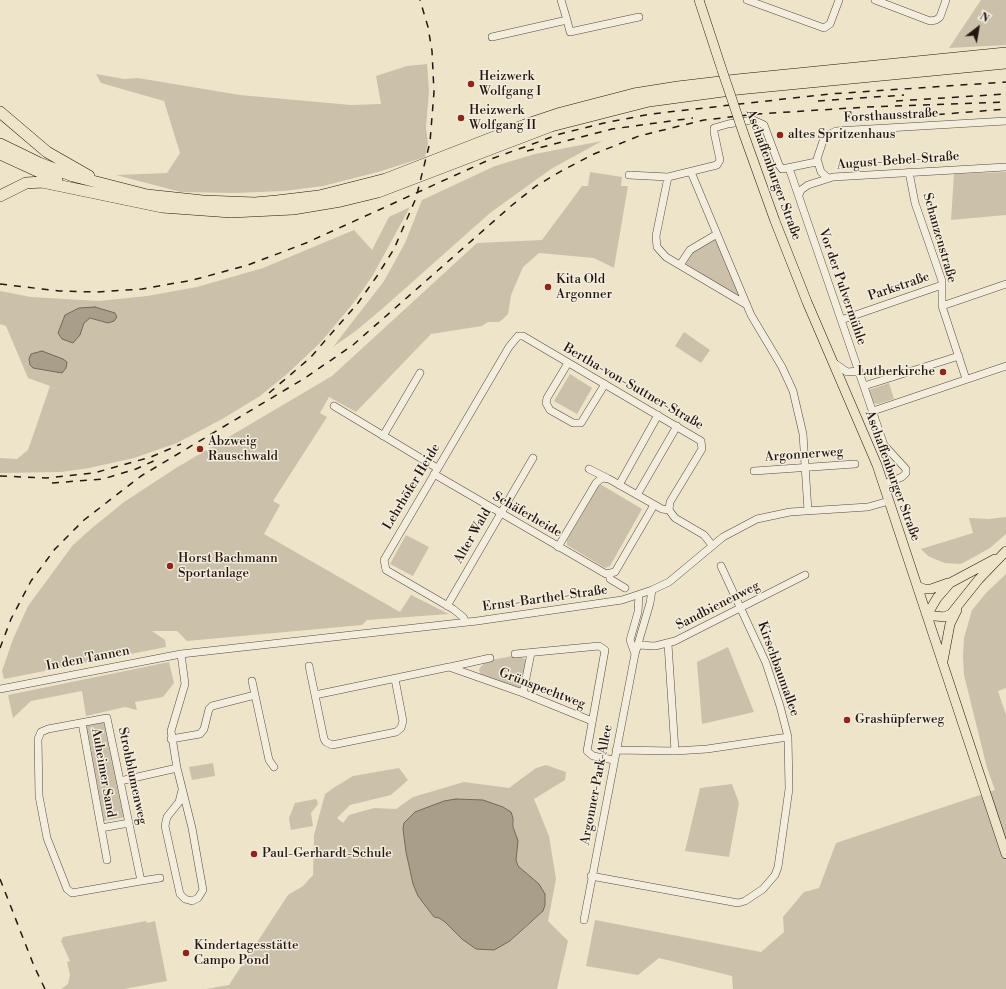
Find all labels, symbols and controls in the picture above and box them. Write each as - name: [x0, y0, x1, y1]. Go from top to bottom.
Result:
- north arrow: [958, 8, 998, 48]
- text: N: [977, 9, 992, 26]
- place label: Heizwerk Wolfgang I: [479, 69, 541, 100]
- marker: Heizwerk Wolfgang I: [466, 79, 476, 89]
- place label: Heizwerk Wolfgang II: [469, 103, 536, 134]
- street label: Forsthausstraße: [843, 106, 939, 126]
- street label: Aschaffenburger Straße: [742, 108, 804, 242]
- marker: Heizwerk Wolfgang II: [456, 113, 466, 123]
- place label: altes Spritzenhaus: [788, 127, 895, 143]
- marker: altes Spritzenhaus: [775, 130, 785, 140]
- street label: August-Bebel-Straße: [836, 149, 960, 173]
- street label: Schanzenstraße: [919, 191, 959, 285]
- street label: Vor der Pulvermühle: [815, 227, 869, 347]
- street label: Parkstraße: [866, 269, 932, 305]
- place label: Kita Old Argonner: [556, 272, 612, 303]
- marker: Kita Old Argonner: [543, 282, 553, 292]
- street label: Bertha-von-Suttner-Straße: [560, 340, 706, 434]
- place label: Lutherkirche: [857, 364, 935, 380]
- marker: Lutherkirche: [938, 367, 948, 377]
- street label: Aschaffenburger Straße: [861, 409, 923, 543]
- place label: Abzweig Rauschwald: [208, 434, 278, 465]
- street label: Lehrhöfer Heide: [380, 441, 444, 533]
- marker: Abzweig Rauschwald: [195, 444, 205, 454]
- street label: Argonnerweg: [764, 444, 844, 466]
- street label: Schäferheide: [490, 489, 564, 541]
- street label: Alter Wald: [451, 506, 495, 566]
- place label: Horst Bachmann Sportanlage: [178, 551, 278, 582]
- marker: Horst Bachmann Sportanlage: [165, 561, 175, 571]
- street label: Sandbienenweg: [674, 578, 762, 634]
- street label: Ernst-Barthel-Straße: [481, 582, 609, 616]
- street label: Kirschbaumallee: [754, 620, 802, 718]
- street label: In den Tannen: [45, 643, 131, 675]
- street label: Grünspechtweg: [497, 665, 587, 713]
- place label: Grashüpferweg: [855, 712, 944, 728]
- marker: Grashüpferweg: [842, 715, 852, 725]
- street label: Argonner-Park-Allee: [578, 724, 616, 846]
- street label: Strohblumenweg: [114, 726, 150, 826]
- street label: Auheimer Sand: [87, 727, 119, 819]
- place label: Paul-Gerhardt-Schule: [262, 846, 392, 862]
- marker: Paul-Gerhardt-Schule: [249, 849, 259, 859]
- place label: Kindertagesstätte Campo Pond: [194, 938, 299, 969]
- marker: Kindertagesstätte Campo Pond: [181, 948, 191, 958]

